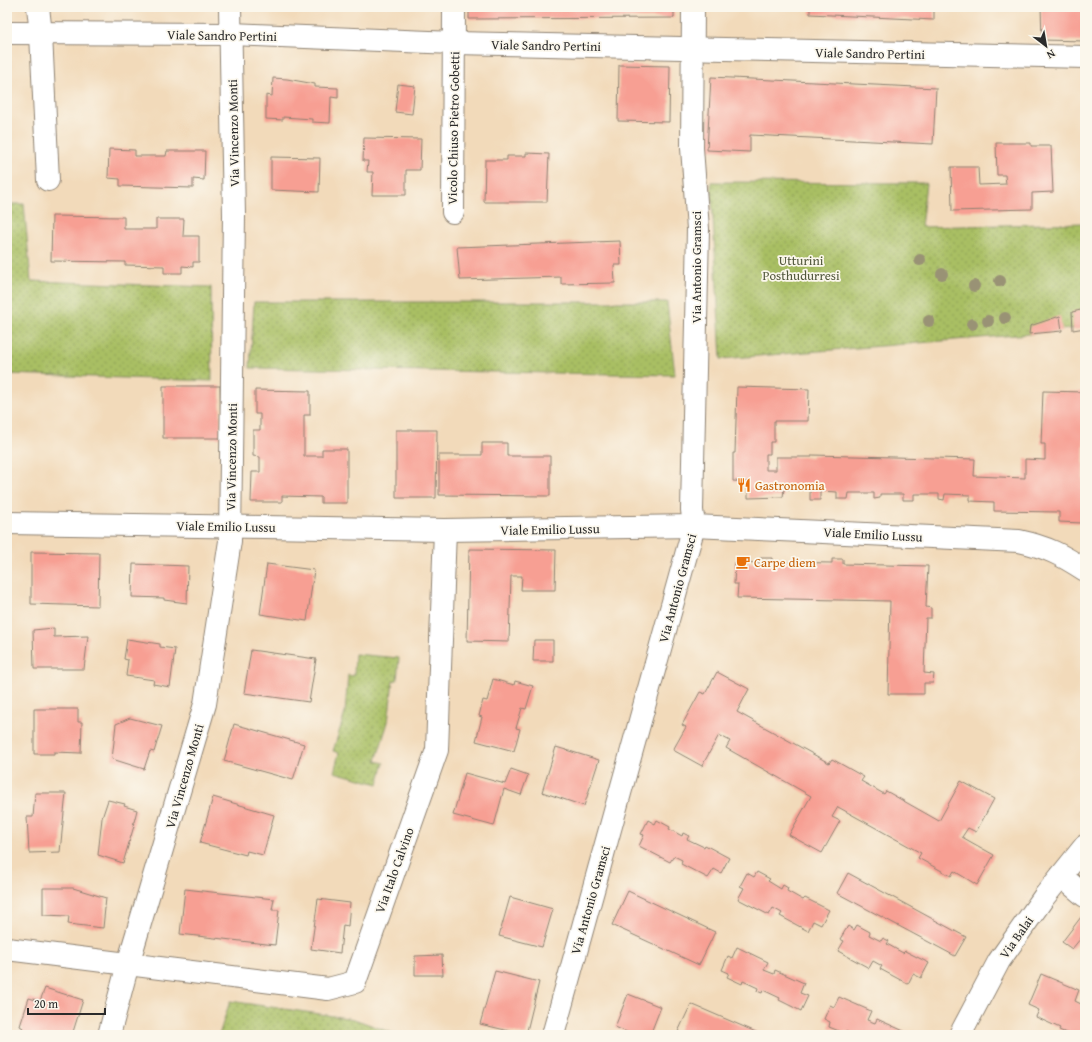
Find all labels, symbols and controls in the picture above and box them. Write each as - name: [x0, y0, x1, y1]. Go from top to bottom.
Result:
- street label: Viale Sandro Pertini: [167, 25, 277, 46]
- north arrow: [1026, 26, 1066, 66]
- street label: Viale Sandro Pertini: [491, 35, 601, 56]
- street label: Viale Sandro Pertini: [815, 43, 925, 64]
- text: N: [1043, 46, 1058, 64]
- street label: Vicolo Chiuso Pietro Gobetti: [443, 51, 464, 205]
- street label: Via Vincenzo Monti: [223, 79, 244, 187]
- street label: Via Antonio Gramsci: [687, 211, 706, 323]
- park label: Utturini Posthudurresi: [762, 251, 840, 285]
- street label: Via Vincenzo Monti: [221, 403, 242, 511]
- place label: Gastronomia: [755, 476, 826, 495]
- restaurant icon: Gastronomia: [736, 477, 752, 493]
- street label: Viale Emilio Lussu: [176, 516, 276, 537]
- street label: Viale Emilio Lussu: [500, 519, 600, 540]
- street label: Viale Emilio Lussu: [823, 522, 923, 547]
- street label: Via Antonio Gramsci: [654, 531, 701, 645]
- place label: Carpe diem: [754, 553, 816, 572]
- cafe icon: Carpe diem: [735, 554, 751, 570]
- street label: Via Vincenzo Monti: [160, 721, 209, 831]
- street label: Via Italo Calvino: [370, 824, 419, 916]
- street label: Via Antonio Gramsci: [566, 843, 615, 957]
- street label: Via Balai: [995, 912, 1038, 962]
- scale bar: [28, 990, 105, 1016]
- text: 20 m: [34, 995, 58, 1012]

